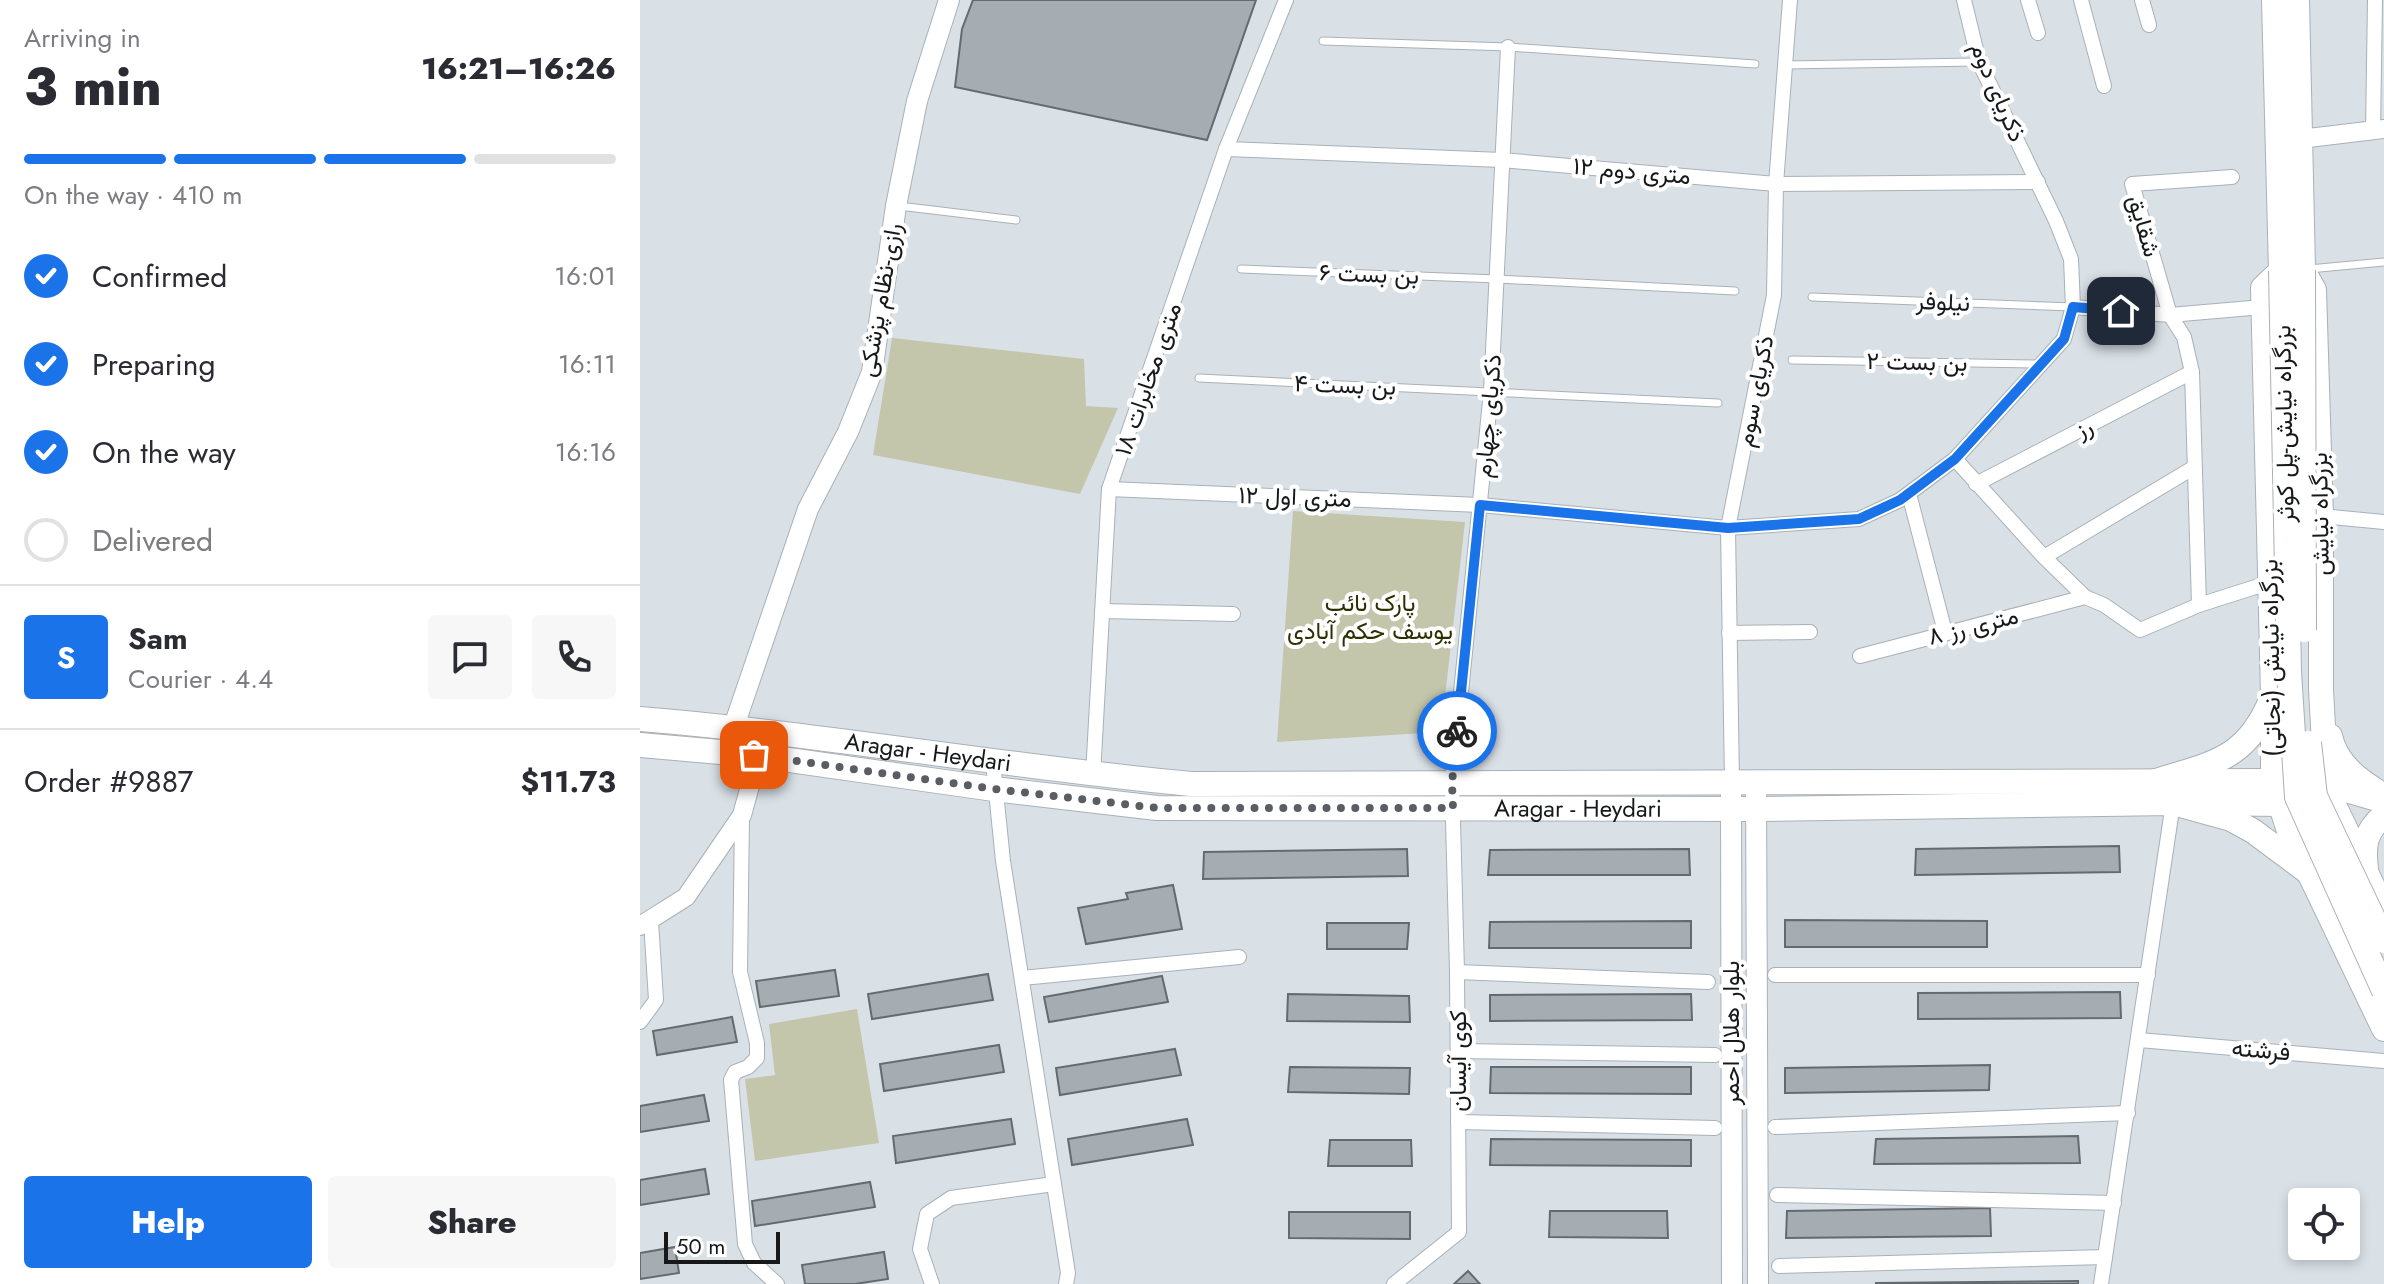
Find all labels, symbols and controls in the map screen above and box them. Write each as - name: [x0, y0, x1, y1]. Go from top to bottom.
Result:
- text: Arriving in: [24, 19, 141, 57]
- street label: ذکریای دوم: [1962, 36, 2035, 147]
- text: 16:21–16:26: [421, 47, 616, 90]
- text: 3 min: [24, 49, 162, 125]
- street label: ۱۲ متری دوم: [1572, 148, 1692, 193]
- text: On the way · 410 m: [24, 176, 243, 214]
- street label: شقایق: [2119, 191, 2170, 261]
- street label: رازی-نظام پزشکی: [849, 220, 910, 380]
- icon: check: [24, 254, 68, 298]
- street label: بن بست ۶: [1318, 254, 1420, 293]
- text: Confirmed: [92, 255, 227, 298]
- text: 16:01: [554, 257, 616, 295]
- pin: [2087, 277, 2155, 345]
- street label: نیلوفر: [1914, 283, 1971, 320]
- icon: home: [2099, 289, 2143, 333]
- street label: ۱۸ متری مخابرات: [1105, 298, 1190, 460]
- street label: بزرگراه نیایش-پل کوثر: [2264, 325, 2303, 524]
- street label: ذکریای سوم: [1727, 332, 1782, 450]
- icon: check: [24, 342, 68, 386]
- text: Preparing: [92, 343, 216, 386]
- street label: بن بست ۲: [1866, 343, 1968, 380]
- text: 16:11: [558, 345, 616, 383]
- street label: ذکریای چهارم: [1465, 353, 1510, 479]
- street label: بن بست ۴: [1293, 365, 1397, 404]
- street label: رز: [2068, 408, 2099, 447]
- icon: check: [24, 430, 68, 474]
- text: On the way: [92, 431, 236, 474]
- text: 16:16: [555, 433, 616, 471]
- street label: بزرگراه نیایش: [2301, 452, 2338, 576]
- street label: ۱۲ متری اول: [1238, 477, 1352, 516]
- text: Delivered: [92, 519, 213, 562]
- street label: بزرگراه نیایش (نجاتی): [2251, 559, 2290, 757]
- park label: پارک نائب یوسف حکم آبادی: [1287, 585, 1453, 648]
- street label: ۸ متری رز: [1924, 597, 2022, 654]
- button: chat: [428, 615, 512, 699]
- button: phone: [532, 615, 616, 699]
- text: Sam: [128, 617, 188, 660]
- text: S: [57, 636, 75, 679]
- text: Courier · 4.4: [128, 660, 273, 698]
- courier: [1417, 691, 1497, 771]
- icon: bike: [1435, 709, 1479, 753]
- pin: [720, 721, 788, 789]
- street label: Aragar - Heydari: [843, 724, 1014, 780]
- icon: bag: [732, 733, 776, 777]
- text: Order #9887: [24, 760, 193, 803]
- text: $11.73: [520, 760, 616, 803]
- street label: Aragar - Heydari: [1494, 791, 1662, 826]
- street label: بلوار هلال احمر: [1713, 961, 1748, 1106]
- street label: کوی آیسان: [1440, 1010, 1475, 1112]
- street label: فرشته: [2230, 1030, 2292, 1070]
- button: Help: [24, 1176, 312, 1268]
- button: Share: [328, 1176, 616, 1268]
- map controls: [2288, 1188, 2360, 1260]
- button: locate: [2288, 1188, 2360, 1260]
- scale bar: [664, 1228, 780, 1264]
- text: 50 m: [676, 1230, 725, 1262]

